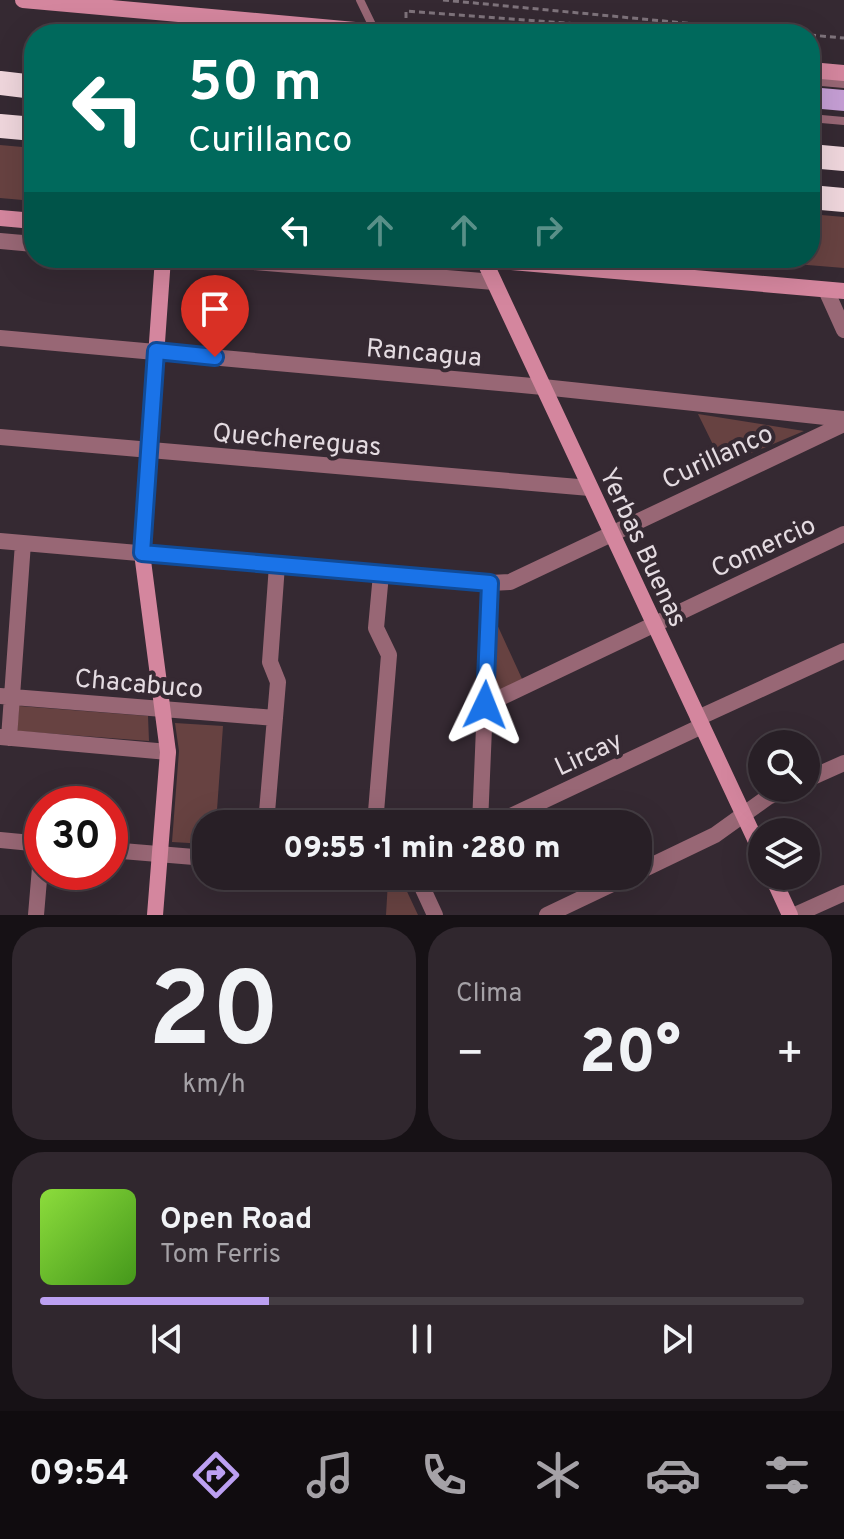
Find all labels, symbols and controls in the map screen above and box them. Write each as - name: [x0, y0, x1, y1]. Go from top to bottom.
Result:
- text: 50 m: [188, 50, 322, 120]
- icon: left: [56, 56, 160, 160]
- text: Curillanco: [188, 119, 352, 165]
- icon: left: [274, 208, 318, 252]
- icon: ahead: [358, 208, 402, 252]
- icon: ahead: [442, 208, 486, 252]
- icon: right: [526, 208, 570, 252]
- pin: [181, 275, 249, 357]
- icon: arrive: [193, 287, 237, 331]
- street label: Rancagua: [365, 333, 483, 376]
- street label: Quechereguas: [211, 418, 383, 465]
- street label: Curillanco: [657, 418, 779, 498]
- street label: Yerbas Buenas: [590, 463, 693, 633]
- street label: Comercio: [707, 510, 822, 587]
- street label: Chacabuco: [73, 663, 204, 708]
- position arrow: [443, 663, 527, 747]
- street label: Lircay: [550, 725, 628, 785]
- map controls: [748, 730, 820, 890]
- button: search: [748, 730, 820, 802]
- speed limit sign: 30: [24, 786, 128, 890]
- button: layers: [748, 818, 820, 890]
- text: 09:55 · 1 min · 280 m: [283, 831, 561, 868]
- text: 20: [148, 951, 280, 1083]
- text: Clima: [456, 978, 522, 1011]
- text: 20°: [579, 1018, 681, 1094]
- text: −: [456, 1028, 484, 1084]
- text: +: [776, 1028, 804, 1084]
- text: km/h: [182, 1069, 246, 1102]
- text: Open Road: [160, 1202, 312, 1239]
- text: Tom Ferris: [160, 1239, 281, 1272]
- icon: previous: [145, 1317, 189, 1361]
- icon: pause: [400, 1317, 444, 1361]
- icon: next: [655, 1317, 699, 1361]
- icon: directions: [188, 1447, 244, 1503]
- icon: music: [302, 1447, 358, 1503]
- icon: phone: [416, 1447, 472, 1503]
- icon: climate: [530, 1447, 586, 1503]
- icon: car: [645, 1447, 701, 1503]
- icon: filters: [759, 1447, 815, 1503]
- text: 09:54: [29, 1452, 130, 1498]

